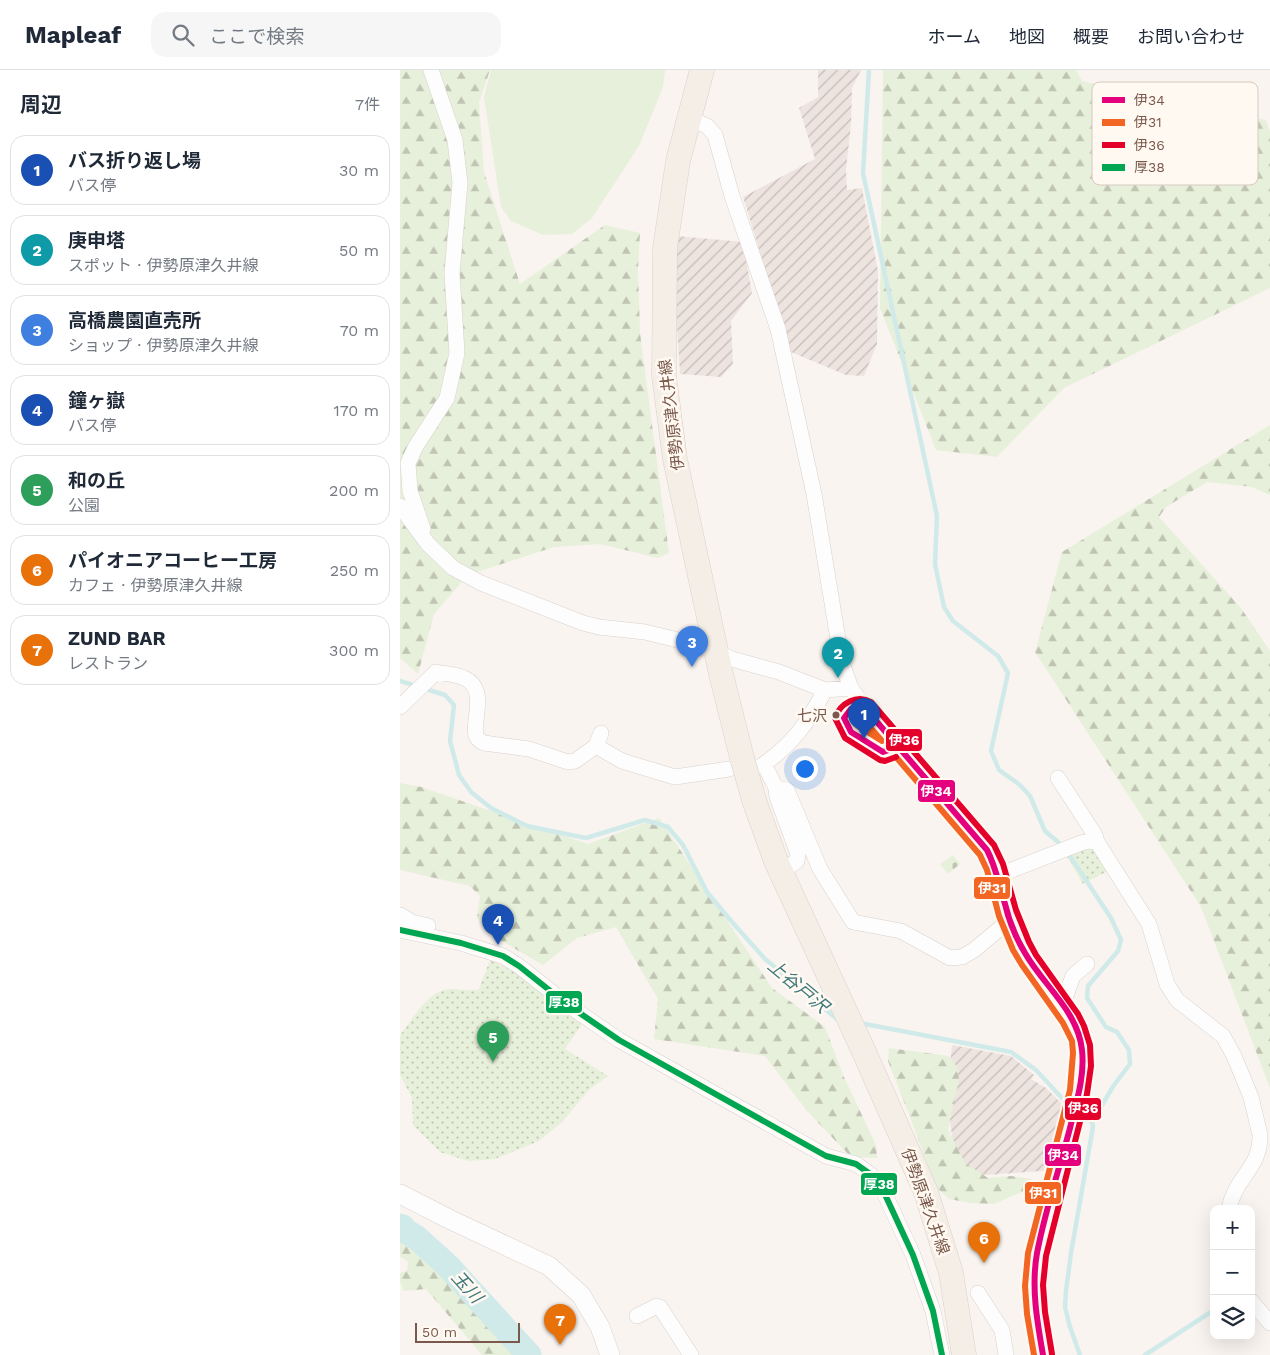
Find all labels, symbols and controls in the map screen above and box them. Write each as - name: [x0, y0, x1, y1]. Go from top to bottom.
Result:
- search box: [151, 12, 501, 57]
- text: Mapleaf: [25, 21, 121, 49]
- icon: search: [169, 21, 197, 49]
- text: ここで検索: [209, 25, 304, 48]
- text: ホーム: [928, 26, 981, 47]
- text: 地図: [1009, 26, 1045, 47]
- text: 概要: [1073, 26, 1109, 47]
- text: お問い合わせ: [1137, 26, 1245, 47]
- legend: [1092, 82, 1258, 185]
- text: 周辺: [20, 92, 62, 117]
- text: 伊34: [1134, 92, 1165, 108]
- text: 7件: [355, 95, 380, 114]
- text: 伊31: [1134, 114, 1162, 130]
- text: 伊36: [1134, 137, 1165, 153]
- text: バス折り返し場: [68, 149, 201, 172]
- text: 厚38: [1134, 159, 1165, 175]
- text: 1: [34, 161, 40, 180]
- text: 30 m: [339, 161, 379, 180]
- text: バス停: [68, 176, 116, 195]
- text: 庚申塔: [68, 229, 125, 252]
- text: 2: [32, 241, 42, 260]
- text: 50 m: [339, 241, 379, 260]
- text: スポット · 伊勢原津久井線: [68, 256, 259, 275]
- text: 高橋農園直売所: [68, 309, 201, 332]
- text: 3: [32, 321, 42, 340]
- text: 70 m: [340, 321, 379, 340]
- text: ショップ · 伊勢原津久井線: [68, 336, 259, 355]
- street label: 伊勢原津久井線: [655, 358, 688, 472]
- text: 鐘ヶ嶽: [68, 389, 125, 412]
- text: 4: [32, 401, 42, 420]
- text: 170 m: [333, 401, 379, 420]
- text: バス停: [68, 416, 116, 435]
- text: 和の丘: [68, 469, 125, 492]
- text: 5: [32, 481, 42, 500]
- text: 200 m: [329, 481, 379, 500]
- text: 公園: [68, 496, 100, 515]
- text: パイオニアコーヒー工房: [68, 549, 277, 572]
- text: 6: [32, 561, 42, 580]
- text: 250 m: [330, 561, 379, 580]
- text: カフェ · 伊勢原津久井線: [68, 576, 243, 595]
- pin: 3: [676, 626, 708, 667]
- text: ZUND BAR: [68, 627, 166, 650]
- pin: 2: [822, 637, 854, 678]
- text: 7: [32, 641, 42, 660]
- text: 300 m: [329, 641, 379, 660]
- text: レストラン: [68, 654, 148, 673]
- pin: 1: [848, 698, 880, 739]
- place label: 七沢: [797, 707, 827, 725]
- marker: 七沢: [831, 710, 841, 720]
- line badge: 伊36: [885, 728, 923, 752]
- text: 伊36: [889, 732, 920, 748]
- your location: [792, 756, 818, 782]
- line badge: 伊34: [917, 779, 956, 803]
- text: 伊34: [920, 783, 952, 799]
- line badge: 伊31: [973, 876, 1011, 900]
- text: 伊31: [978, 880, 1006, 896]
- pin: 4: [482, 904, 514, 945]
- water label: 上谷戸沢: [764, 954, 834, 1018]
- line badge: 厚38: [545, 990, 583, 1014]
- text: 厚38: [548, 994, 580, 1010]
- pin: 5: [477, 1021, 509, 1062]
- line badge: 伊36: [1064, 1097, 1102, 1121]
- text: 伊36: [1068, 1100, 1099, 1116]
- line badge: 伊34: [1044, 1143, 1082, 1167]
- street label: 伊勢原津久井線: [897, 1145, 954, 1257]
- text: 伊34: [1047, 1147, 1079, 1163]
- line badge: 厚38: [860, 1172, 898, 1196]
- text: 厚38: [863, 1176, 895, 1192]
- line badge: 伊31: [1024, 1181, 1062, 1205]
- text: 伊31: [1029, 1185, 1057, 1201]
- map controls: [1210, 1205, 1255, 1340]
- button: +: [1210, 1205, 1255, 1250]
- pin: 6: [968, 1222, 1000, 1263]
- button: −: [1210, 1250, 1255, 1295]
- water label: 玉川: [448, 1266, 489, 1309]
- button: layers: [1210, 1295, 1255, 1340]
- pin: 7: [544, 1304, 576, 1345]
- scale bar: [415, 1320, 520, 1343]
- text: 50 m: [422, 1324, 457, 1340]

